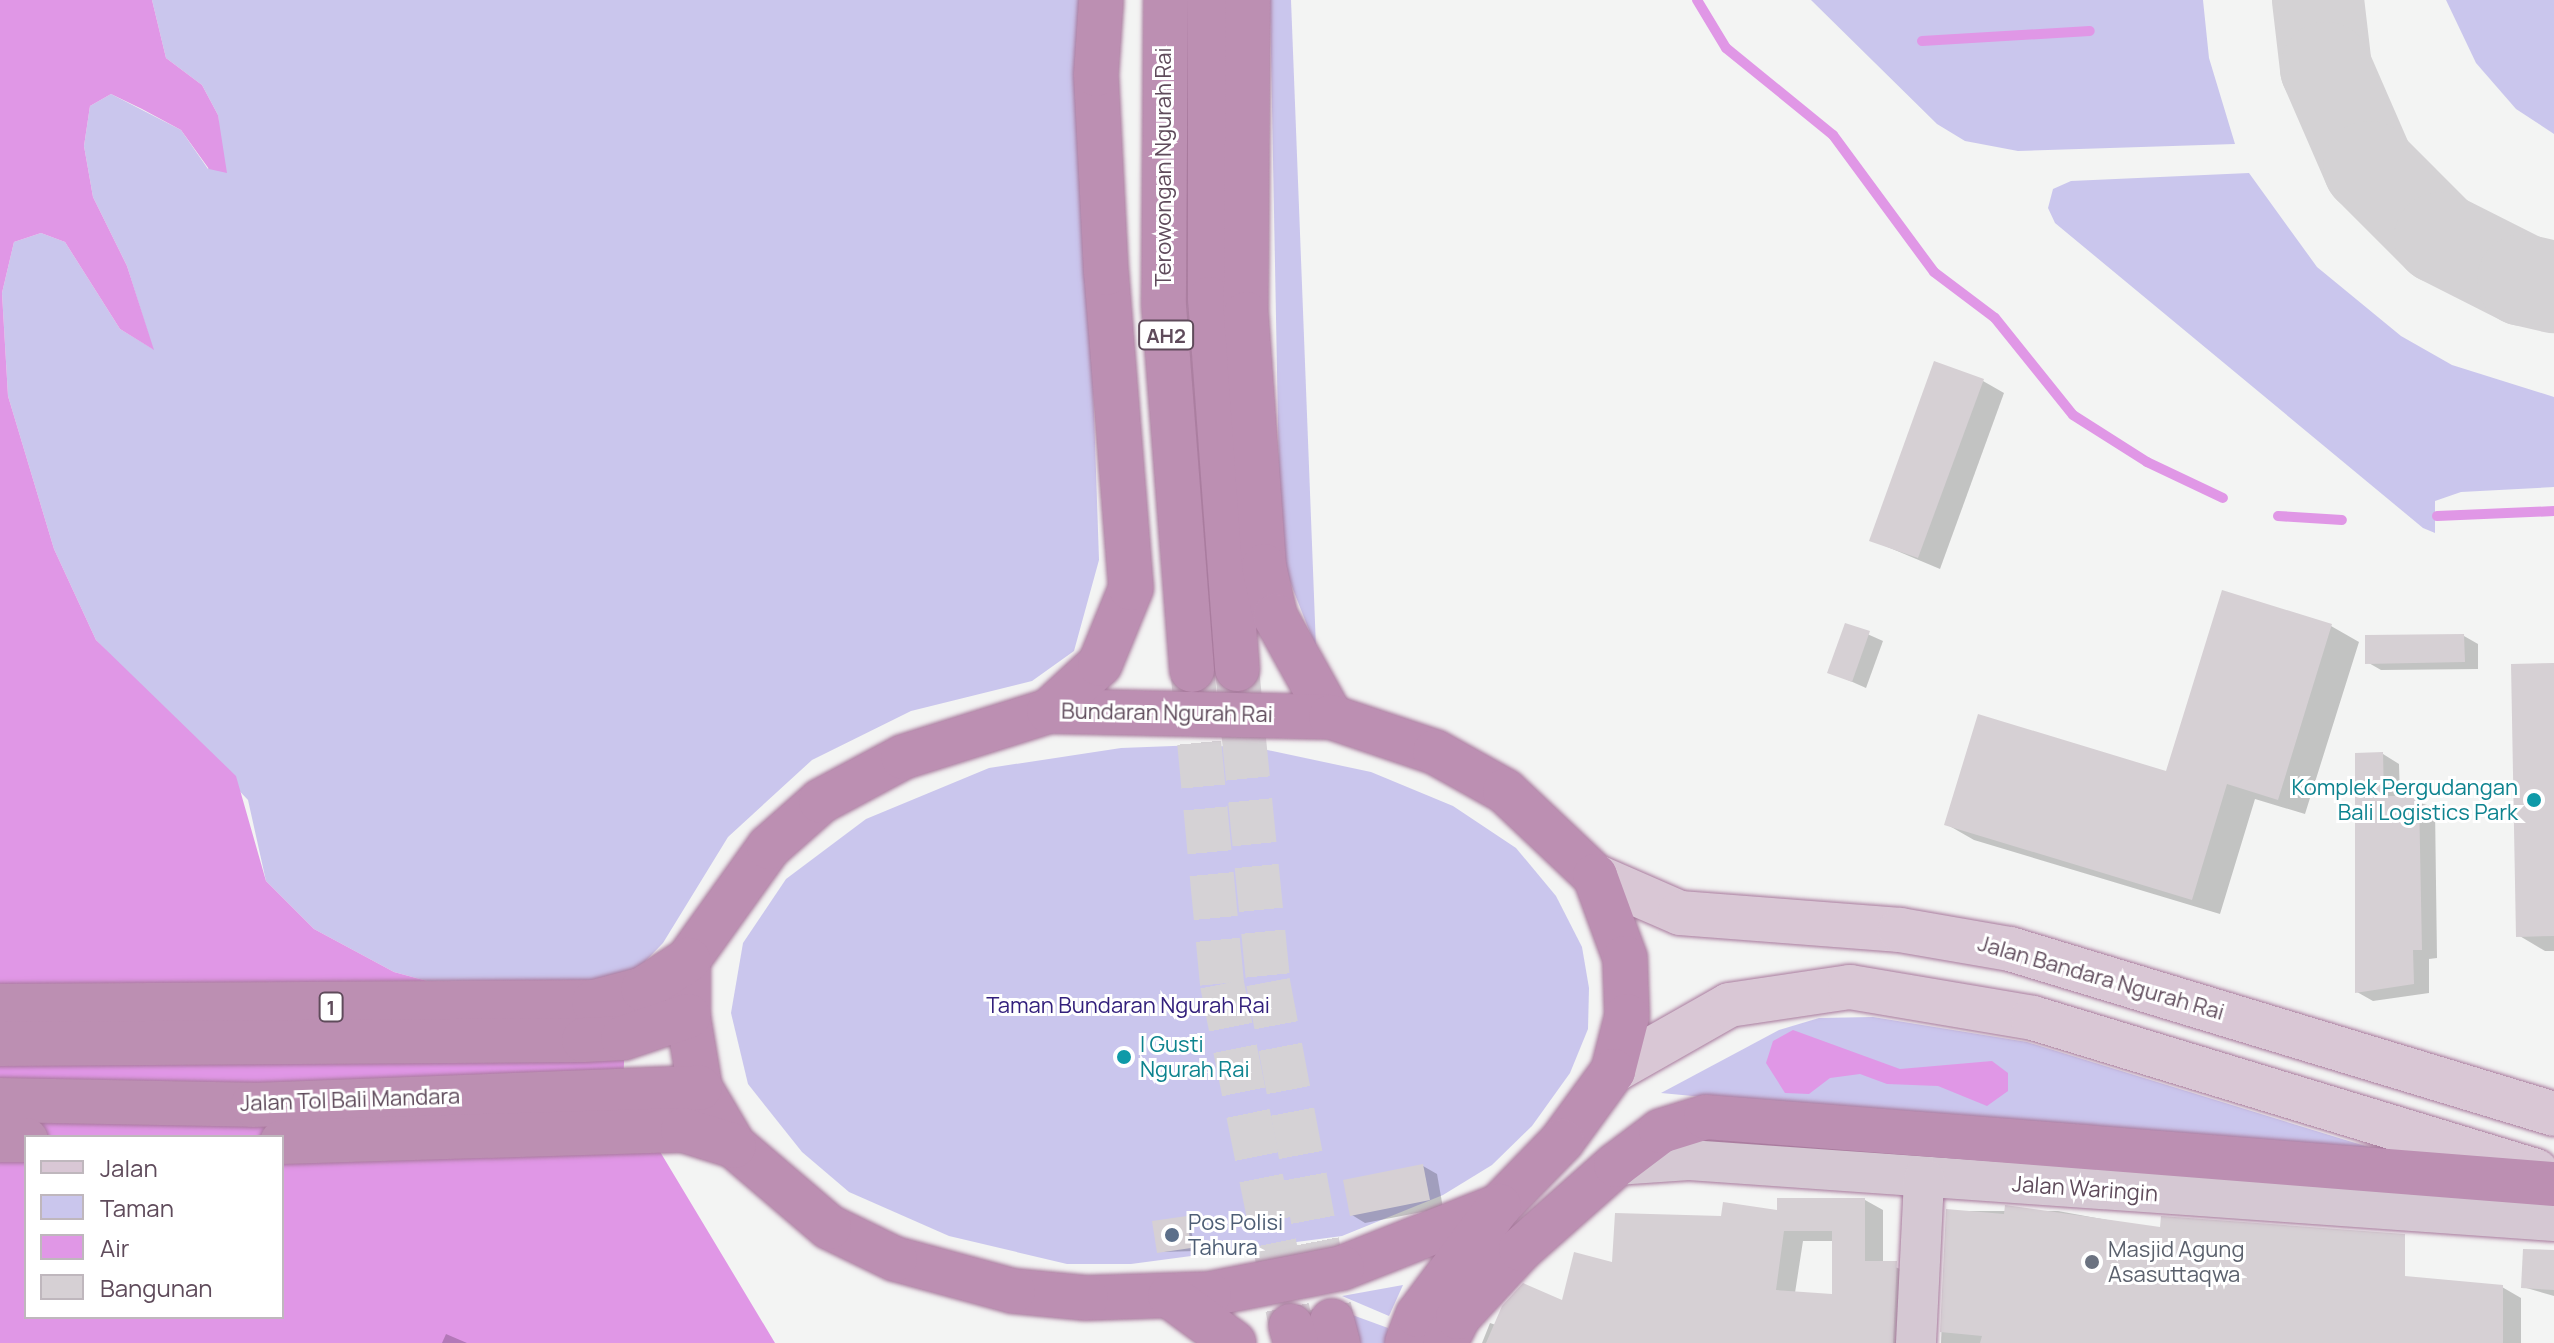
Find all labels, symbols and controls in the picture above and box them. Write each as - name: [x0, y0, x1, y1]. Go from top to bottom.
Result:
- street label: Terowongan Ngurah Rai: [1151, 47, 1177, 287]
- road number: AH2: [1138, 319, 1194, 351]
- street label: Bundaran Ngurah Rai: [1061, 698, 1273, 728]
- place label: Komplek Pergudangan Bali Logistics Park: [2292, 774, 2518, 826]
- marker: Komplek Pergudangan Bali Logistics Park: [2525, 791, 2543, 809]
- street label: Jalan Bandara Ngurah Rai: [1975, 930, 2227, 1026]
- road number: 1: [317, 991, 345, 1023]
- park label: Taman Bundaran Ngurah Rai: [986, 993, 1270, 1019]
- place label: I Gusti Ngurah Rai: [1140, 1031, 1250, 1082]
- marker: I Gusti Ngurah Rai: [1115, 1048, 1133, 1066]
- street label: Jalan Tol Bali Mandara: [240, 1083, 460, 1117]
- legend: [24, 1135, 284, 1319]
- text: Jalan: [100, 1151, 158, 1184]
- street label: Jalan Waringin: [2011, 1171, 2159, 1207]
- text: Taman: [100, 1191, 174, 1224]
- place label: Pos Polisi Tahura: [1188, 1209, 1283, 1260]
- marker: Pos Polisi Tahura: [1163, 1226, 1181, 1244]
- text: Air: [100, 1231, 129, 1264]
- place label: Masjid Agung Asasuttaqwa: [2108, 1236, 2244, 1288]
- marker: Masjid Agung Asasuttaqwa: [2083, 1253, 2101, 1271]
- text: Bangunan: [100, 1271, 213, 1304]

